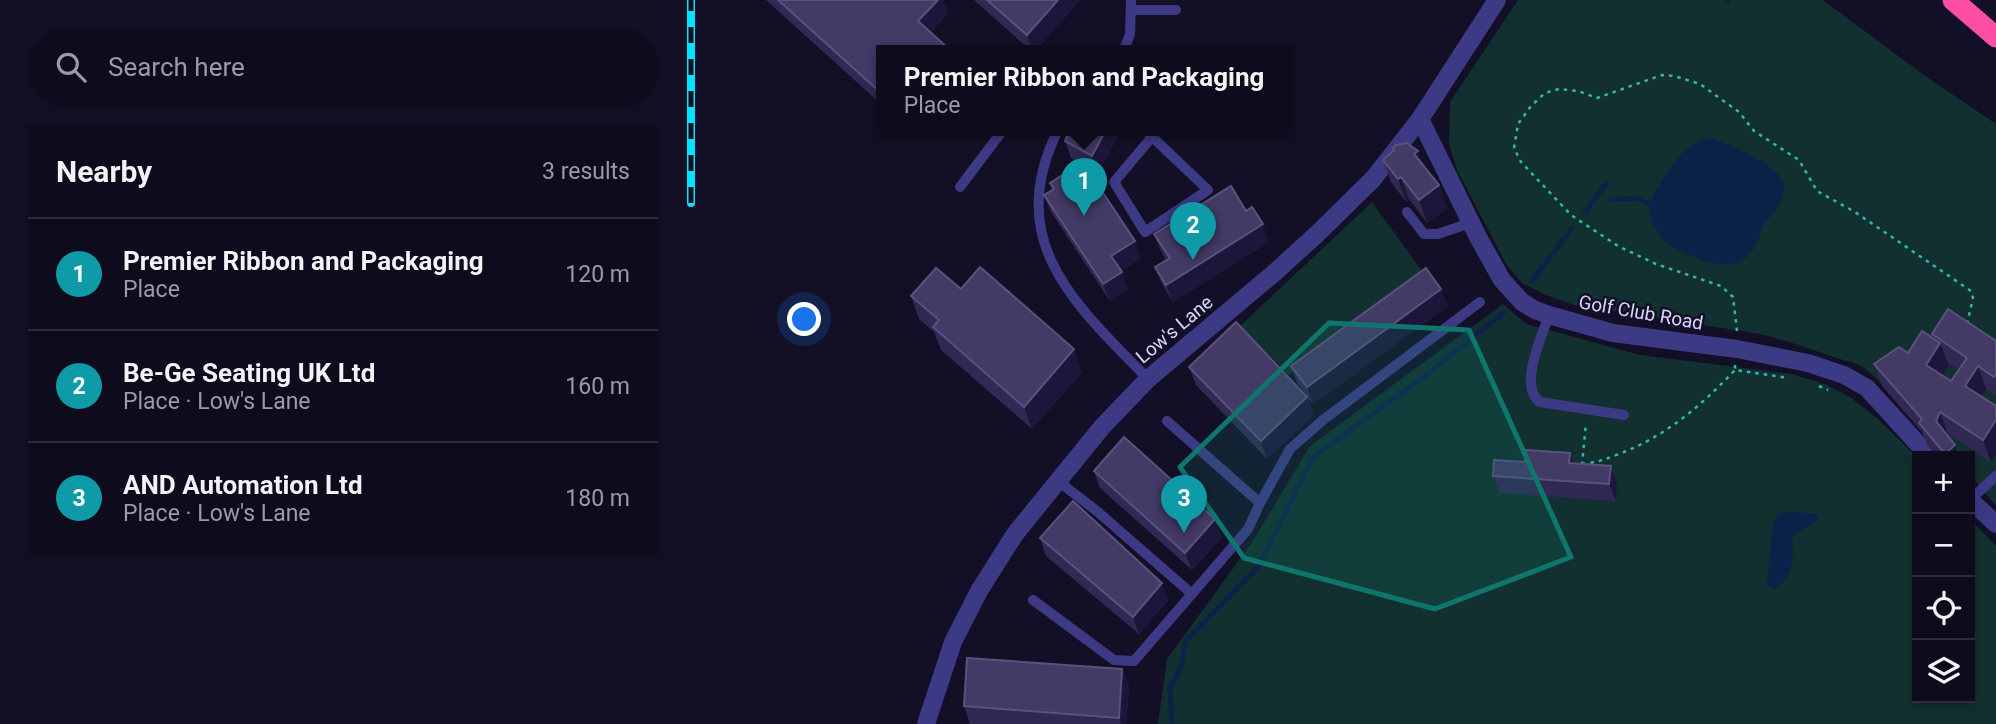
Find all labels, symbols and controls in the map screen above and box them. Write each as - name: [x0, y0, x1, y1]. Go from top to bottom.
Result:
- search box: [28, 28, 658, 105]
- popup: [876, 45, 1292, 136]
- icon: search: [52, 48, 90, 86]
- text: Search here: [108, 52, 245, 82]
- text: Premier Ribbon and Packaging: [904, 62, 1264, 92]
- text: Place: [904, 92, 961, 119]
- text: Nearby: [56, 154, 152, 189]
- text: 3 results: [542, 158, 630, 185]
- pin: 1: [1061, 158, 1107, 216]
- pin: 2: [1170, 202, 1216, 260]
- text: Premier Ribbon and Packaging: [123, 246, 484, 276]
- text: 1: [72, 261, 86, 288]
- text: 120 m: [565, 261, 630, 288]
- text: Place: [123, 276, 180, 303]
- street label: Low's Lane: [1131, 290, 1218, 368]
- street label: Golf Club Road: [1577, 290, 1705, 335]
- your location: [787, 302, 821, 336]
- text: Be-Ge Seating UK Ltd: [123, 358, 375, 388]
- text: 2: [72, 373, 86, 400]
- text: 160 m: [565, 373, 630, 400]
- text: Place · Low's Lane: [123, 388, 311, 415]
- map controls: [1912, 451, 1975, 703]
- button: +: [1912, 451, 1975, 514]
- text: AND Automation Ltd: [123, 470, 363, 500]
- pin: 3: [1161, 475, 1207, 533]
- text: 3: [72, 485, 86, 512]
- text: 180 m: [565, 485, 630, 512]
- text: Place · Low's Lane: [123, 500, 311, 527]
- button: −: [1912, 514, 1975, 577]
- button: locate: [1912, 577, 1975, 640]
- button: layers: [1912, 640, 1975, 703]

